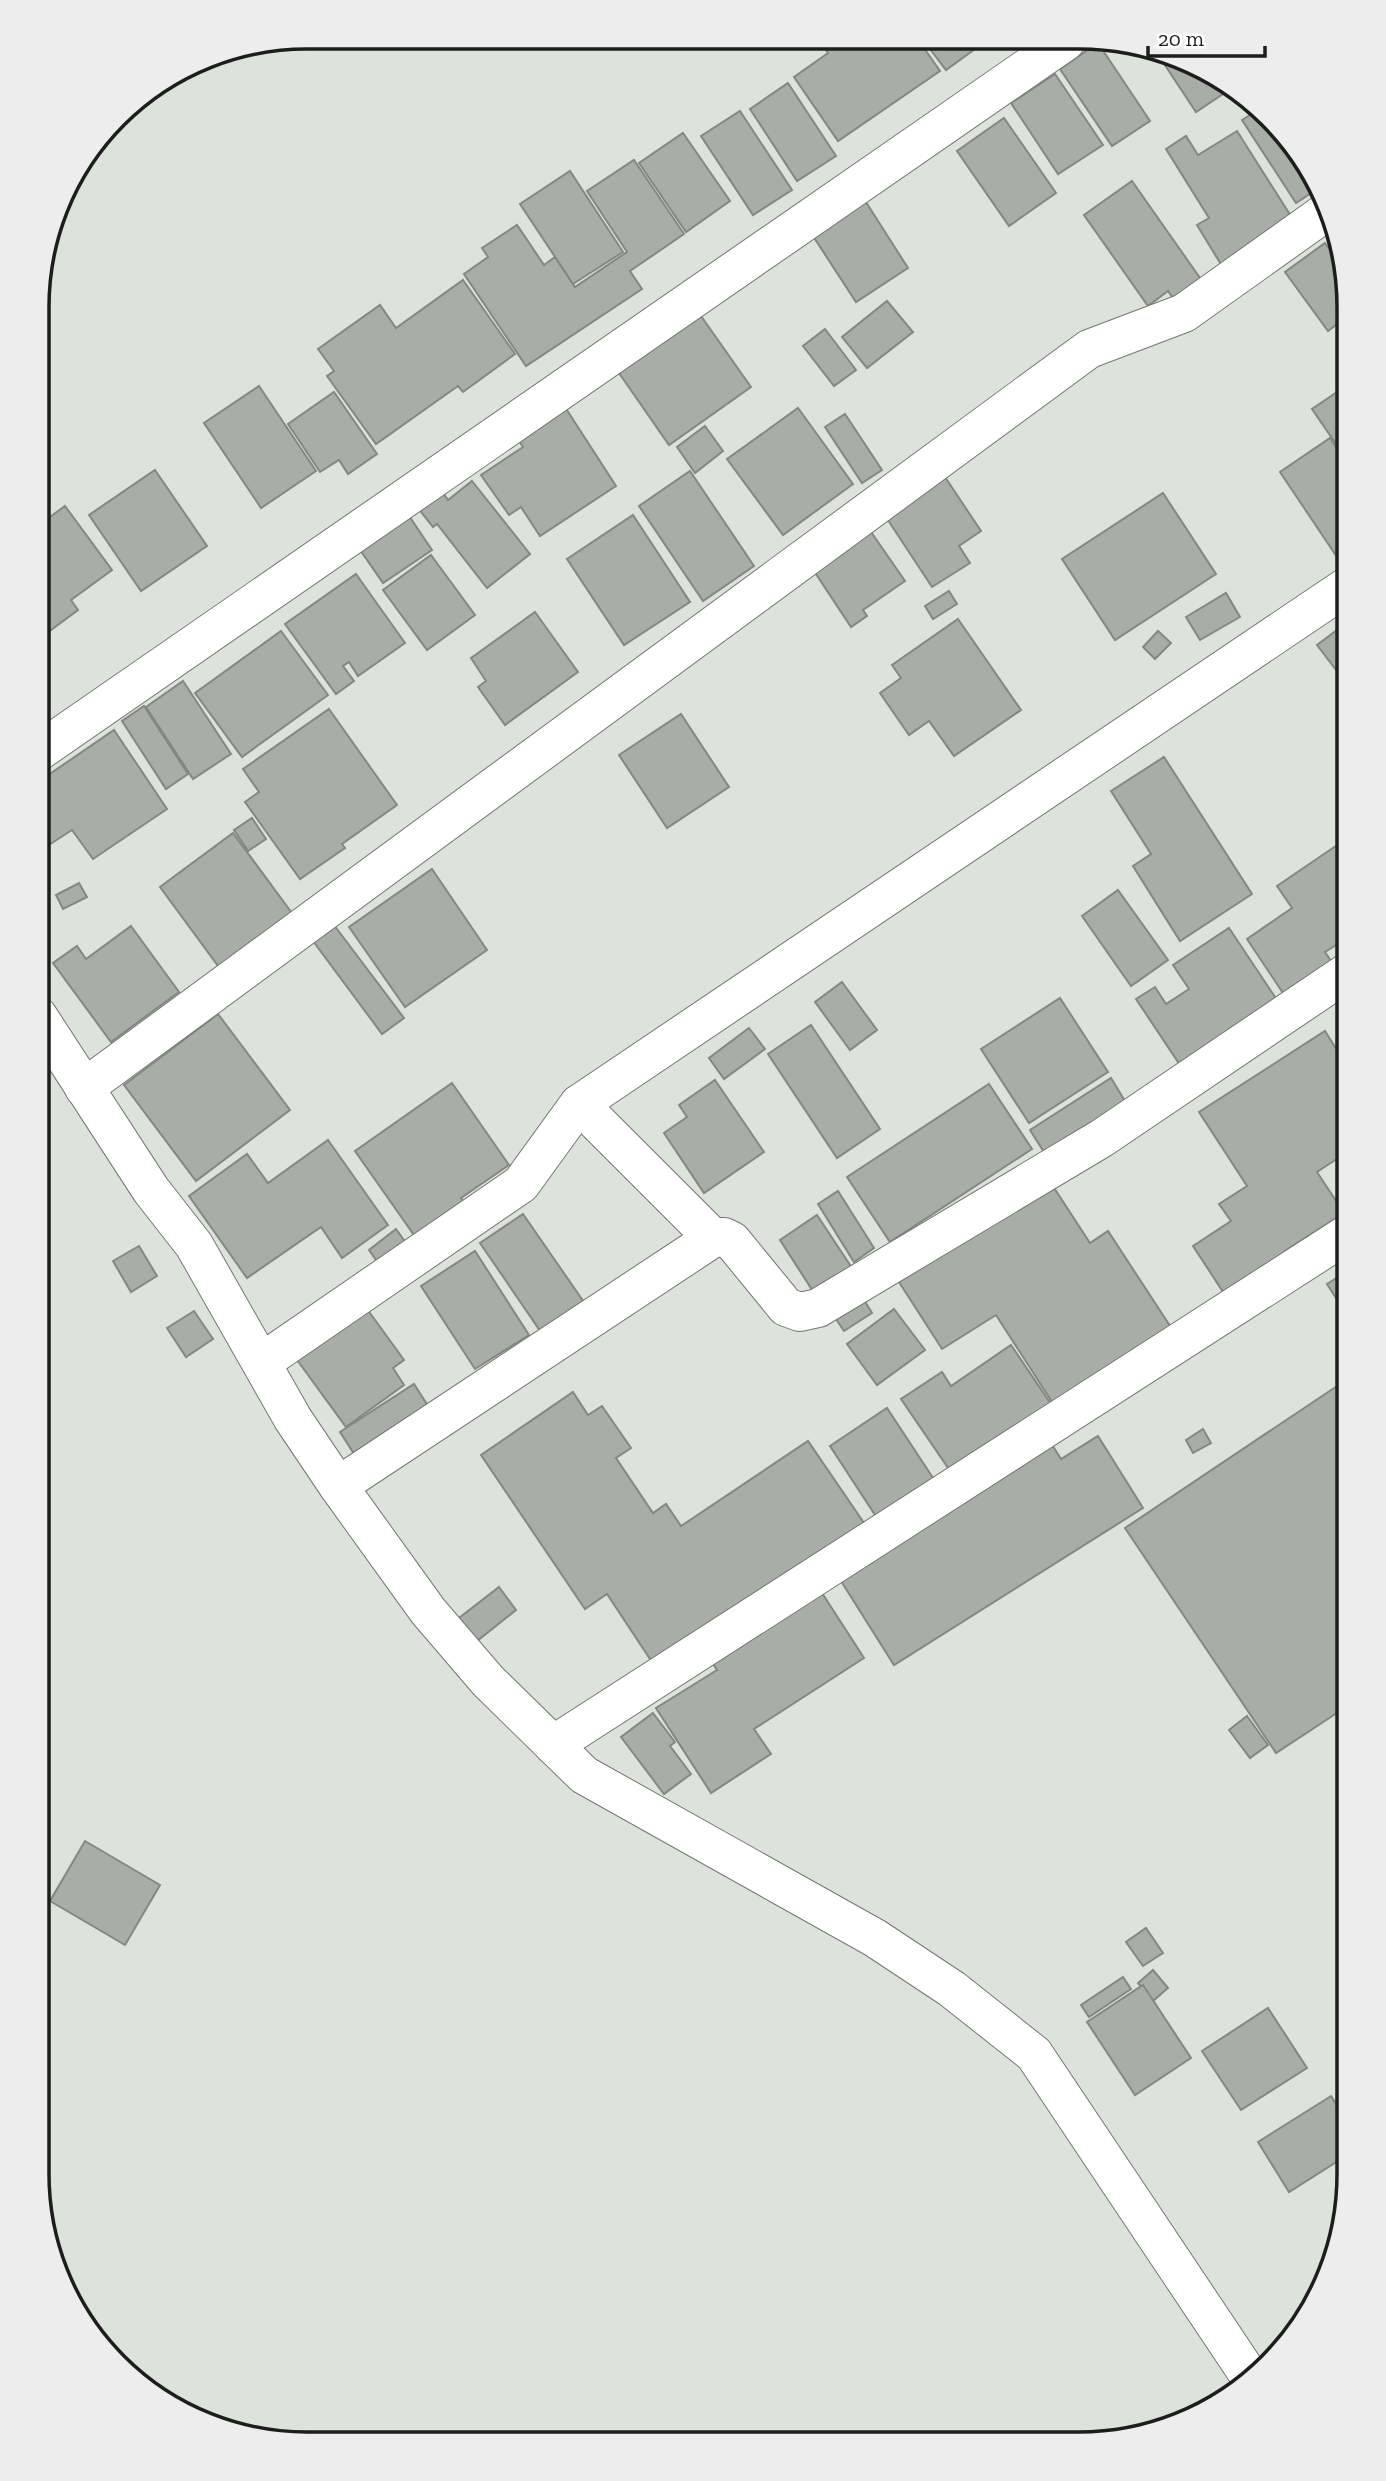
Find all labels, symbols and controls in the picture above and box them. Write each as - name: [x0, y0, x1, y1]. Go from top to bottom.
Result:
- scale bar: [1148, 14, 1265, 58]
- text: 20 m: [1158, 26, 1204, 51]

